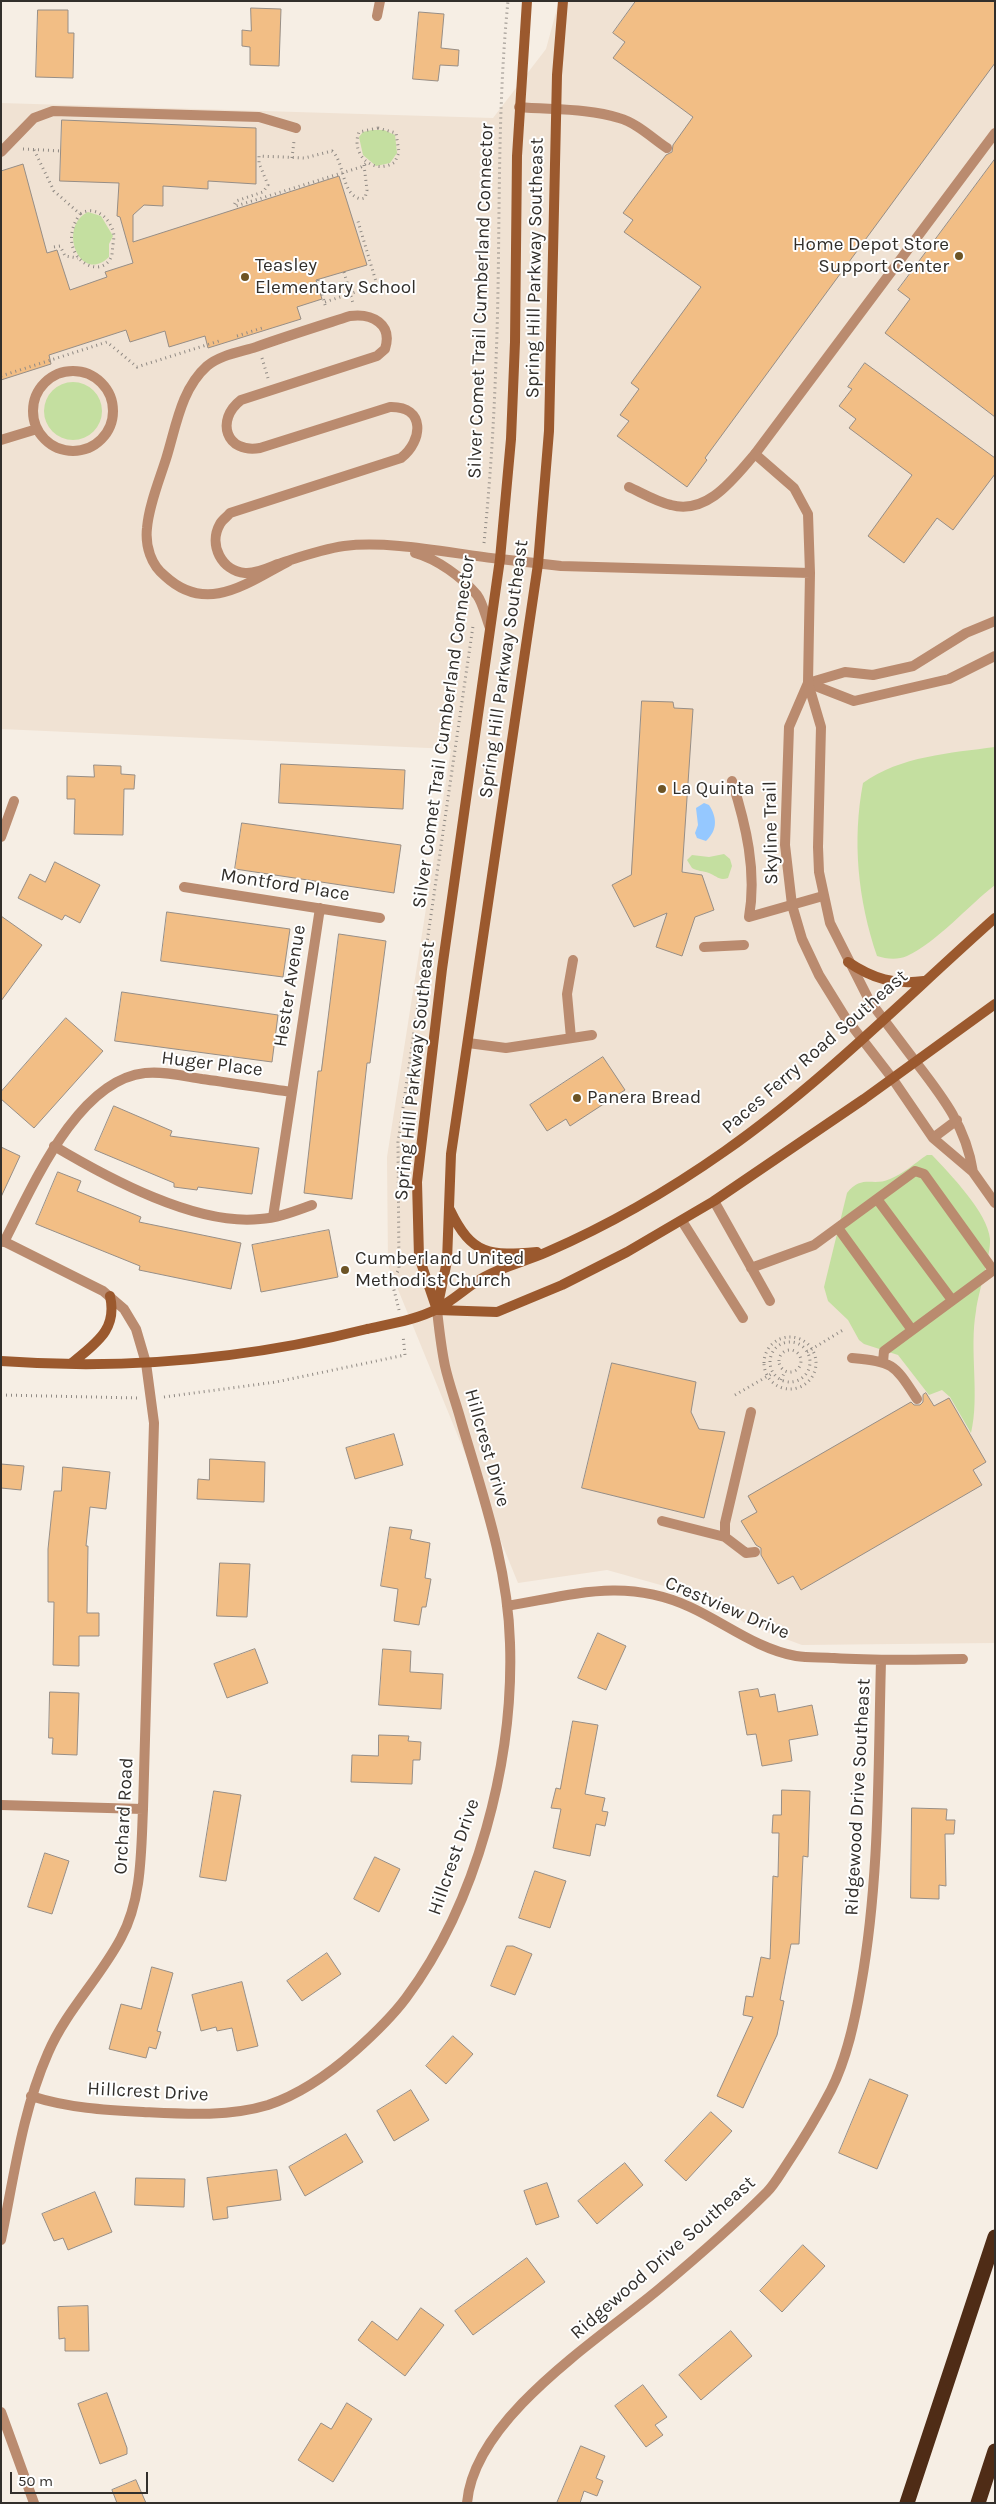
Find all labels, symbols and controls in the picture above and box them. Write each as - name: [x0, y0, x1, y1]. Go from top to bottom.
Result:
- street label: Silver Comet Trail Cumberland Connector: [463, 123, 499, 479]
- street label: Spring Hill Parkway Southeast: [521, 137, 549, 399]
- place label: Home Depot Store Support Center: [793, 234, 949, 278]
- marker: Home Depot Store Support Center: [953, 250, 965, 262]
- place label: Teasley Elementary School: [255, 255, 416, 299]
- marker: Teasley Elementary School: [239, 271, 251, 283]
- street label: Spring Hill Parkway Southeast: [475, 538, 533, 800]
- street label: Silver Comet Trail Cumberland Connector: [408, 554, 480, 910]
- place label: La Quinta: [672, 778, 754, 800]
- street label: Skyline Trail: [759, 781, 783, 885]
- marker: La Quinta: [656, 783, 668, 795]
- street label: Montford Place: [219, 864, 351, 906]
- street label: Hester Avenue: [269, 923, 311, 1049]
- street label: Spring Hill Parkway Southeast: [390, 940, 440, 1202]
- street label: Paces Ferry Road Southeast: [717, 965, 913, 1139]
- street label: Huger Place: [160, 1046, 264, 1082]
- place label: Panera Bread: [587, 1087, 701, 1109]
- marker: Panera Bread: [571, 1092, 583, 1104]
- place label: Cumberland United Methodist Church: [355, 1248, 525, 1292]
- marker: Cumberland United Methodist Church: [339, 1264, 351, 1276]
- street label: Hillcrest Drive: [459, 1386, 515, 1510]
- street label: Crestview Drive: [661, 1572, 793, 1644]
- street label: Ridgewood Drive Southeast: [840, 1678, 876, 1916]
- street label: Orchard Road: [110, 1757, 138, 1875]
- street label: Hillcrest Drive: [423, 1796, 485, 1918]
- street label: Hillcrest Drive: [87, 2077, 209, 2107]
- street label: Ridgewood Drive Southeast: [566, 2171, 760, 2345]
- scale bar: [12, 2462, 150, 2494]
- text: 50 m: [18, 2472, 53, 2490]

